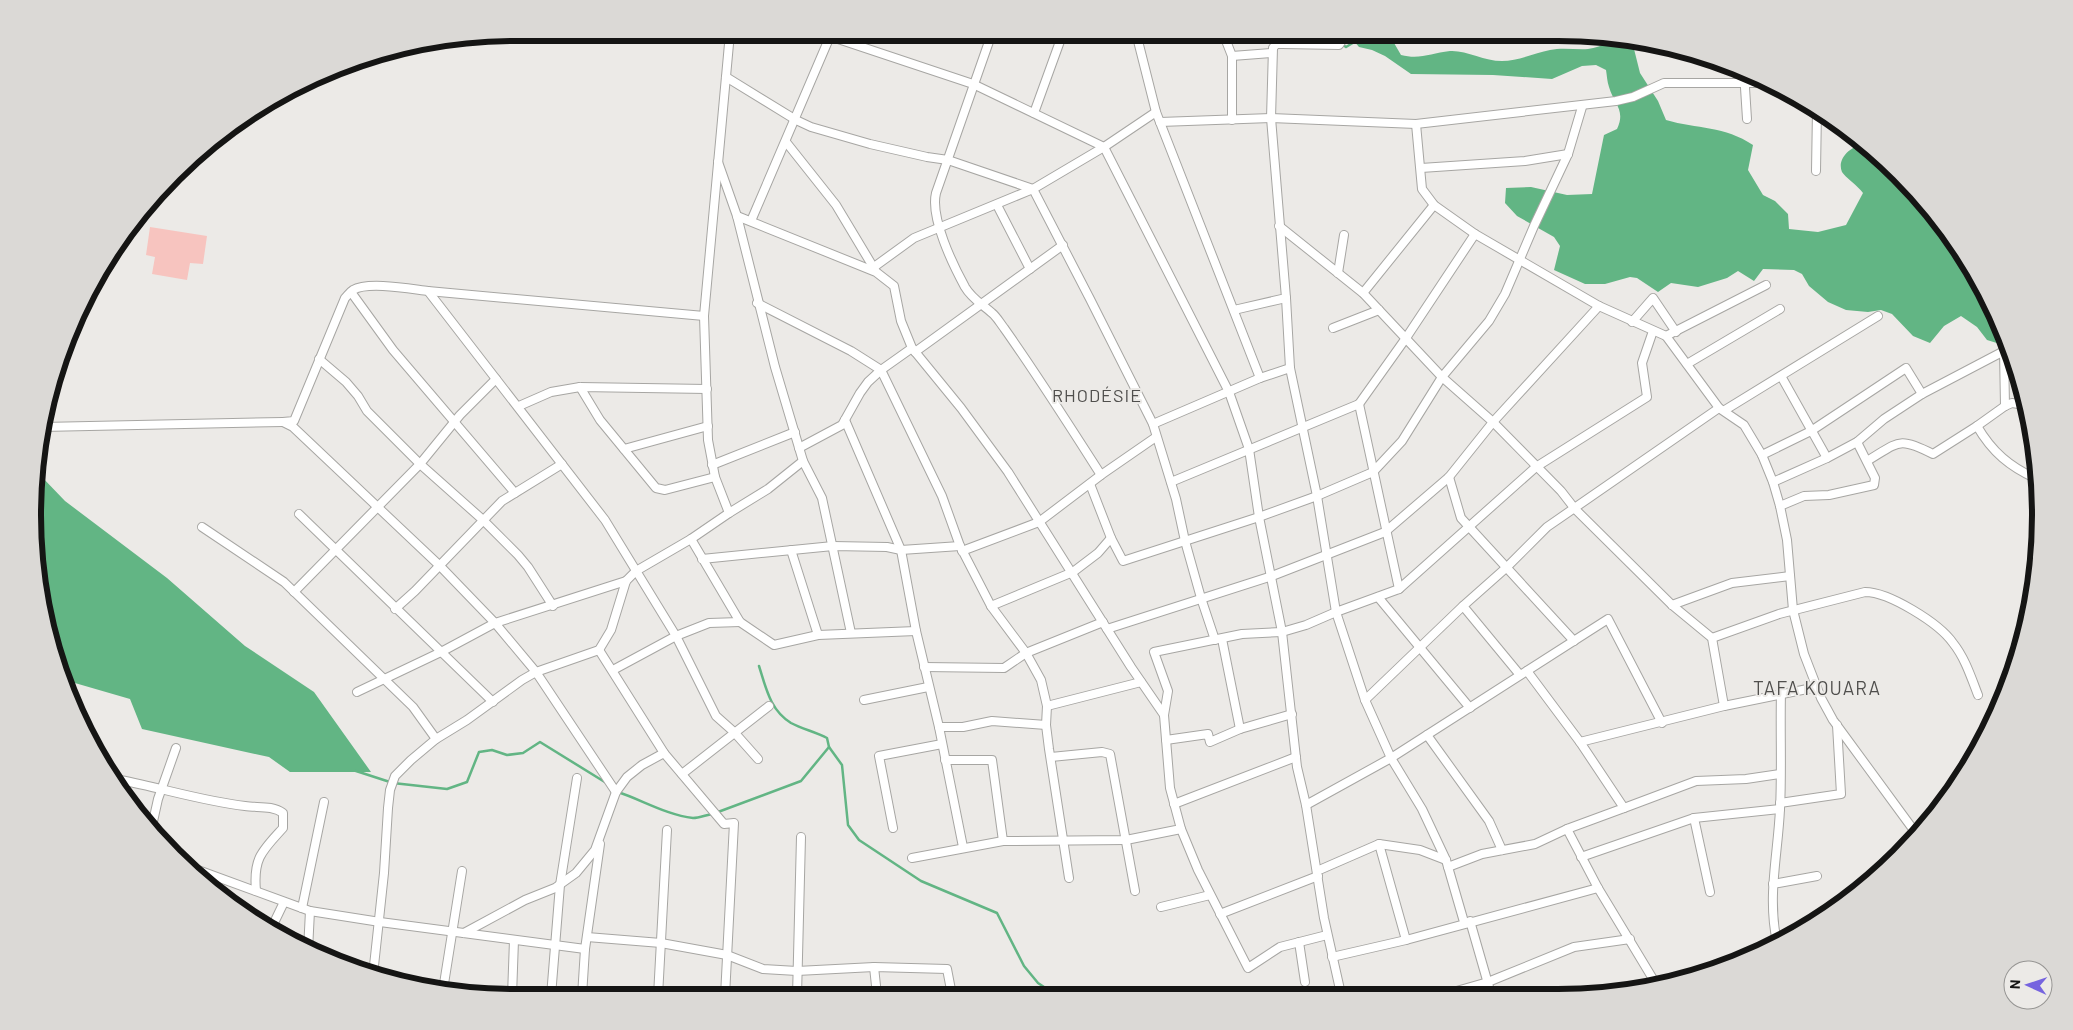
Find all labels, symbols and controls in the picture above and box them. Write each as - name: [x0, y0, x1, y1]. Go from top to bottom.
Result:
- district label: RHODÉSIE: [1052, 384, 1142, 406]
- district label: TAFA KOUARA: [1753, 676, 1881, 699]
- north arrow: [2003, 960, 2053, 1010]
- text: N: [2006, 979, 2023, 989]

